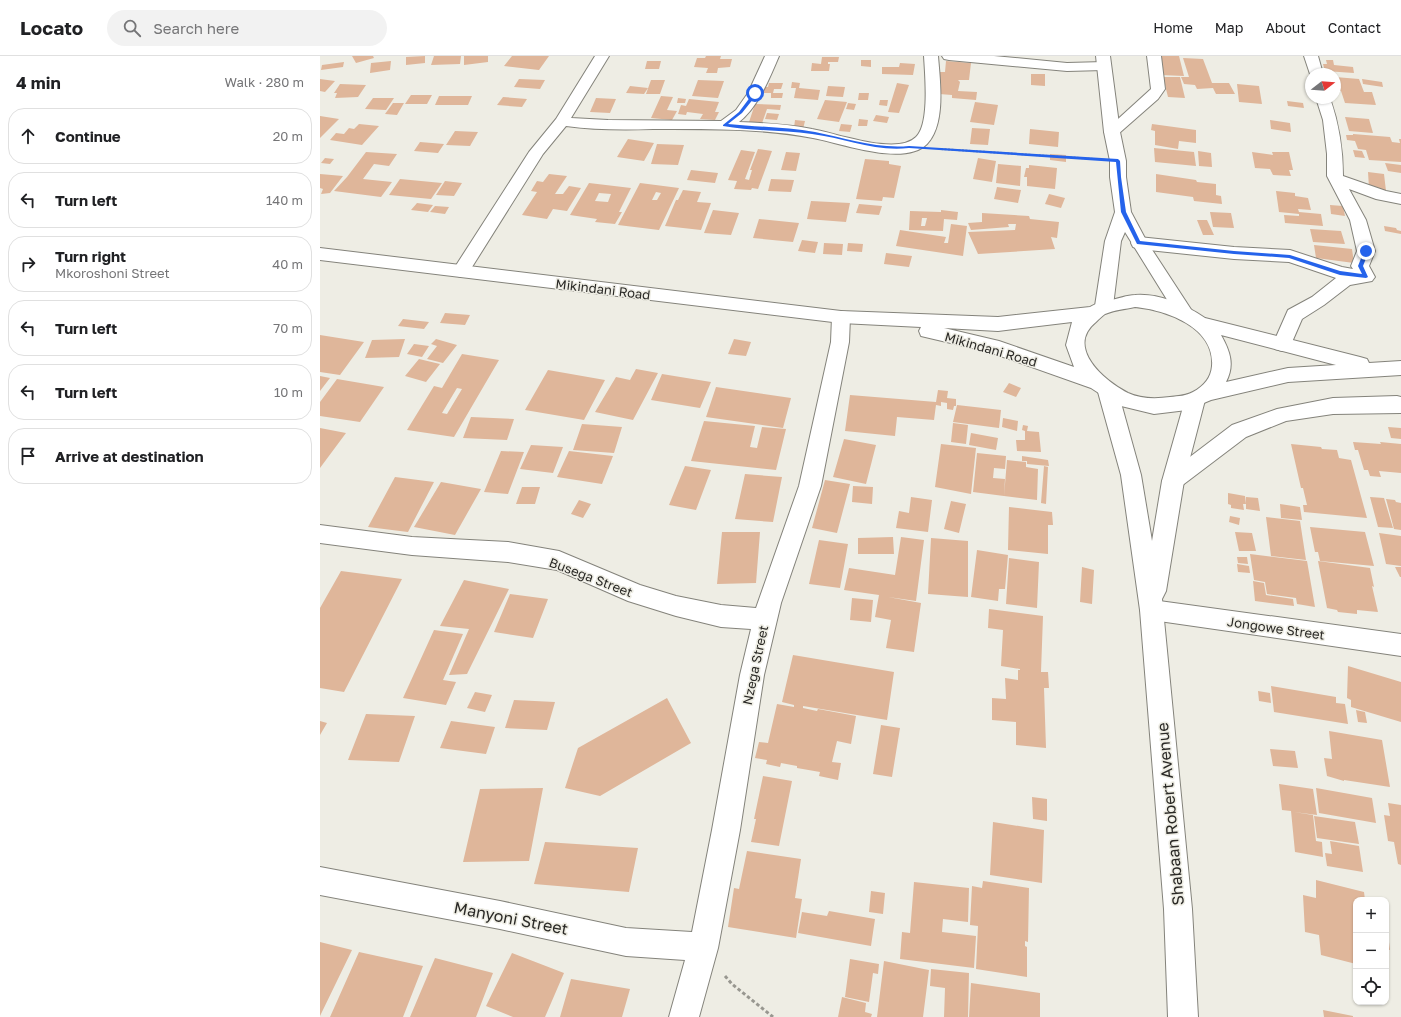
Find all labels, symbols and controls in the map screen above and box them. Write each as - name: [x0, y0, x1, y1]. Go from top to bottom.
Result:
- search box: [107, 10, 387, 46]
- text: Locato: [20, 16, 83, 39]
- icon: search: [121, 17, 143, 39]
- text: Search here: [153, 19, 239, 37]
- text: Home: [1153, 19, 1193, 36]
- text: Map: [1215, 19, 1243, 36]
- text: About: [1265, 19, 1306, 36]
- text: Contact: [1328, 19, 1381, 36]
- north arrow: [1305, 68, 1341, 104]
- text: 4 min: [16, 72, 61, 93]
- text: Walk · 280 m: [225, 74, 304, 90]
- route start: [746, 84, 764, 102]
- icon: ahead: [17, 125, 39, 147]
- text: Continue: [55, 127, 121, 145]
- text: 20 m: [273, 128, 303, 144]
- icon: left: [17, 189, 39, 211]
- text: Turn left: [55, 191, 117, 209]
- text: 140 m: [266, 192, 303, 208]
- route end: [1357, 242, 1375, 260]
- text: Turn right: [55, 247, 126, 265]
- icon: right: [17, 253, 39, 275]
- text: 40 m: [272, 256, 303, 272]
- text: Mkoroshoni Street: [55, 265, 170, 281]
- street label: Mikindani Road: [555, 275, 651, 303]
- icon: left: [17, 317, 39, 339]
- text: Turn left: [55, 319, 117, 337]
- text: 70 m: [273, 320, 303, 336]
- street label: Mikindani Road: [943, 328, 1039, 370]
- icon: left: [17, 381, 39, 403]
- text: Turn left: [55, 383, 117, 401]
- text: 10 m: [274, 384, 303, 400]
- icon: arrive: [17, 445, 39, 467]
- text: Arrive at destination: [55, 447, 204, 465]
- street label: Busega Street: [547, 554, 635, 600]
- street label: Jongowe Street: [1226, 613, 1326, 643]
- street label: Nzega Street: [739, 624, 771, 706]
- street label: Shabaan Robert Avenue: [1152, 722, 1188, 906]
- street label: Manyoni Street: [452, 897, 570, 939]
- map controls: [1353, 897, 1389, 1005]
- button: +: [1353, 897, 1389, 933]
- button: −: [1353, 933, 1389, 969]
- button: locate: [1353, 969, 1389, 1005]

